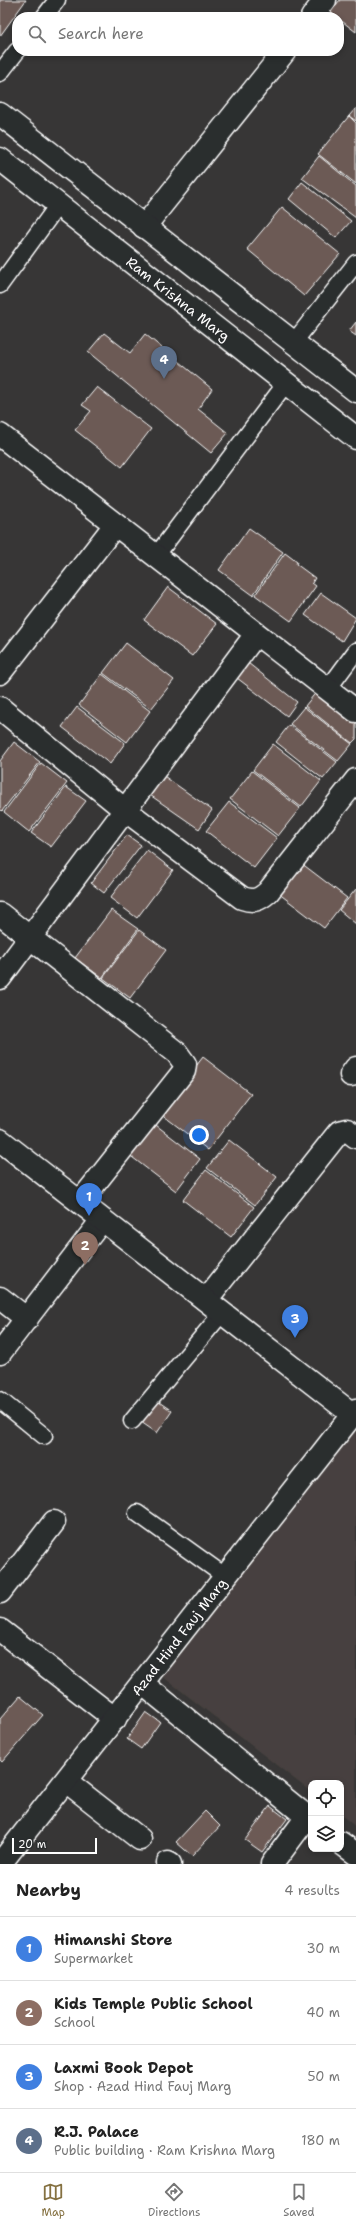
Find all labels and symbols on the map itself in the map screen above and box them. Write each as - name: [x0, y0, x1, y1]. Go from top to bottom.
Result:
- street label: Ram Krishna Marg: [122, 253, 234, 345]
- pin: 4: [151, 346, 177, 379]
- your location: [189, 1125, 209, 1145]
- pin: 1: [76, 1183, 102, 1216]
- pin: 2: [72, 1232, 98, 1265]
- pin: 3: [282, 1305, 308, 1338]
- street label: Azad Hind Fauj Marg: [127, 1574, 231, 1700]
- scale bar: [12, 1836, 97, 1855]

